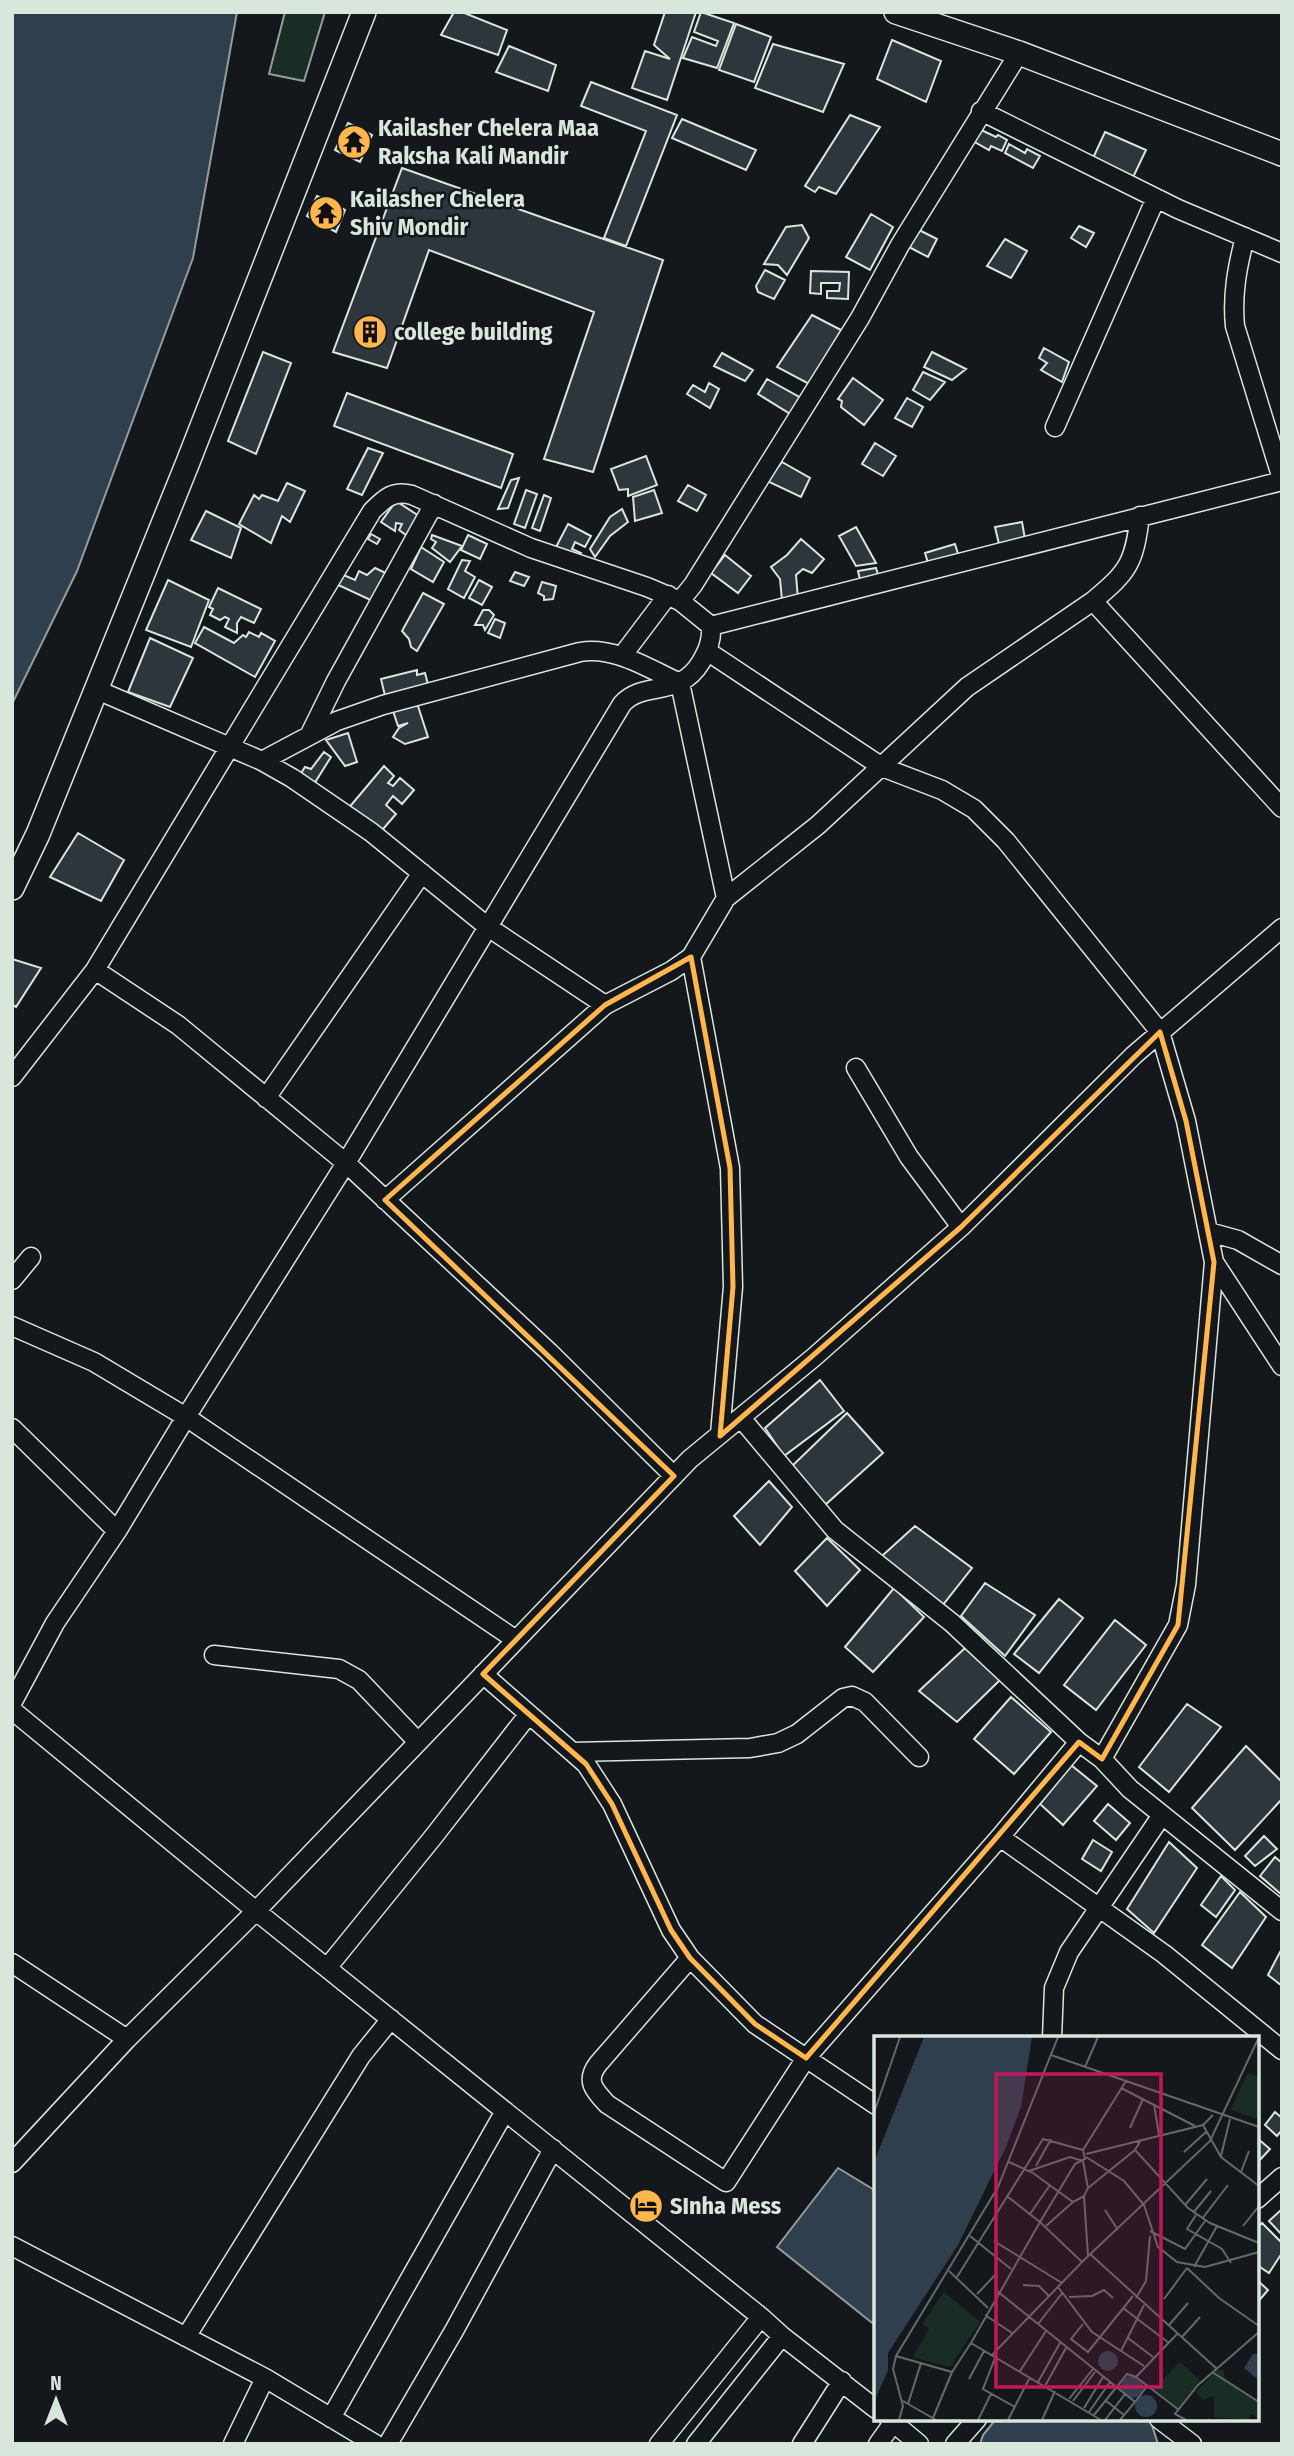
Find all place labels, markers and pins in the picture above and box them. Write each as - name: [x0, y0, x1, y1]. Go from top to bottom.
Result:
- place label: Kailasher Chelera Maa Raksha Kali Mandir: [378, 114, 599, 170]
- temple icon: Kailasher Chelera Maa Raksha Kali Mandir: [335, 123, 373, 161]
- place label: Kailasher Chelera Shiv Mondir: [350, 185, 525, 241]
- temple icon: Kailasher Chelera Shiv Mondir: [307, 194, 345, 232]
- building icon: college building: [351, 313, 389, 351]
- place label: college building: [394, 318, 553, 346]
- hotel icon: SInha Mess: [627, 2187, 665, 2225]
- place label: SInha Mess: [670, 2192, 782, 2220]

